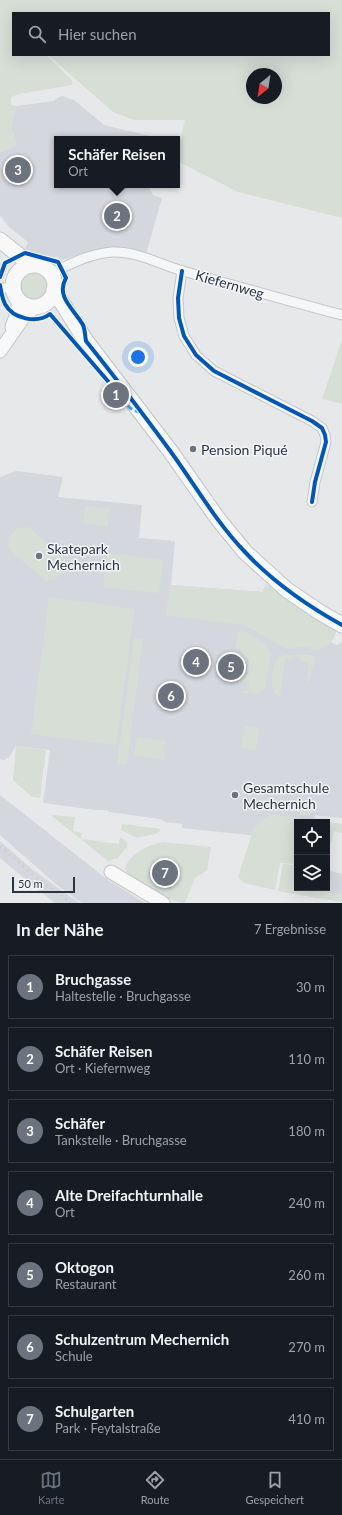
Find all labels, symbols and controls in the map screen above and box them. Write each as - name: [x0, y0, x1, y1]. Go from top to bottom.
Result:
- search box: [12, 12, 330, 56]
- icon: search: [26, 23, 48, 45]
- text: Hier suchen: [58, 25, 137, 43]
- north arrow: [246, 68, 282, 104]
- popup: [54, 136, 180, 188]
- text: Schäfer Reisen: [68, 145, 166, 163]
- pin: 3: [5, 155, 31, 185]
- text: Ort: [68, 163, 88, 179]
- pin: 2: [104, 201, 130, 231]
- street label: Kiefernweg: [194, 266, 266, 302]
- your location: [128, 347, 148, 367]
- pin: 1: [103, 380, 129, 410]
- place label: Pension Piqué: [201, 441, 288, 458]
- marker: Pension Piqué: [188, 444, 198, 454]
- place label: Skatepark Mechernich: [47, 540, 120, 573]
- marker: Skatepark Mechernich: [34, 551, 44, 561]
- pin: 4: [183, 647, 209, 677]
- pin: 5: [218, 652, 244, 682]
- pin: 6: [158, 681, 184, 711]
- place label: Gesamtschule Mechernich: [243, 779, 329, 812]
- marker: Gesamtschule Mechernich: [230, 790, 240, 800]
- map controls: [294, 819, 330, 891]
- button: locate: [294, 819, 330, 855]
- button: layers: [294, 855, 330, 891]
- pin: 7: [152, 858, 178, 888]
- scale bar: [12, 875, 75, 894]
- text: 50 m: [18, 877, 43, 890]
- text: In der Nähe: [16, 919, 104, 940]
- text: 7 Ergebnisse: [254, 921, 326, 937]
- text: Bruchgasse: [55, 970, 131, 988]
- text: 1: [26, 979, 34, 995]
- text: 30 m: [296, 979, 325, 995]
- text: Haltestelle · Bruchgasse: [55, 988, 191, 1004]
- text: Schäfer Reisen: [55, 1042, 153, 1060]
- text: 2: [26, 1051, 34, 1067]
- text: 110 m: [288, 1051, 325, 1067]
- text: Ort · Kiefernweg: [55, 1060, 150, 1076]
- text: Schäfer: [55, 1114, 105, 1132]
- text: 3: [26, 1123, 34, 1139]
- text: 180 m: [288, 1123, 325, 1139]
- text: Tankstelle · Bruchgasse: [55, 1132, 187, 1148]
- text: Alte Dreifachturnhalle: [55, 1186, 203, 1204]
- text: 4: [26, 1195, 34, 1211]
- text: 240 m: [288, 1195, 325, 1211]
- text: Ort: [55, 1204, 75, 1220]
- text: Oktogon: [55, 1258, 114, 1276]
- text: 5: [26, 1267, 34, 1283]
- text: 260 m: [288, 1267, 325, 1283]
- text: Restaurant: [55, 1276, 117, 1292]
- text: Schulzentrum Mechernich: [55, 1330, 229, 1348]
- text: 6: [26, 1339, 34, 1355]
- text: 270 m: [288, 1339, 325, 1355]
- text: Schule: [55, 1348, 93, 1364]
- text: Schulgarten: [55, 1402, 134, 1420]
- text: 7: [26, 1411, 34, 1427]
- text: 410 m: [288, 1411, 325, 1427]
- text: Park · Feytalstraße: [55, 1420, 161, 1436]
- tab: Karte: [38, 1469, 65, 1506]
- tab: Route: [141, 1469, 169, 1506]
- tab: Gespeichert: [246, 1469, 304, 1506]

